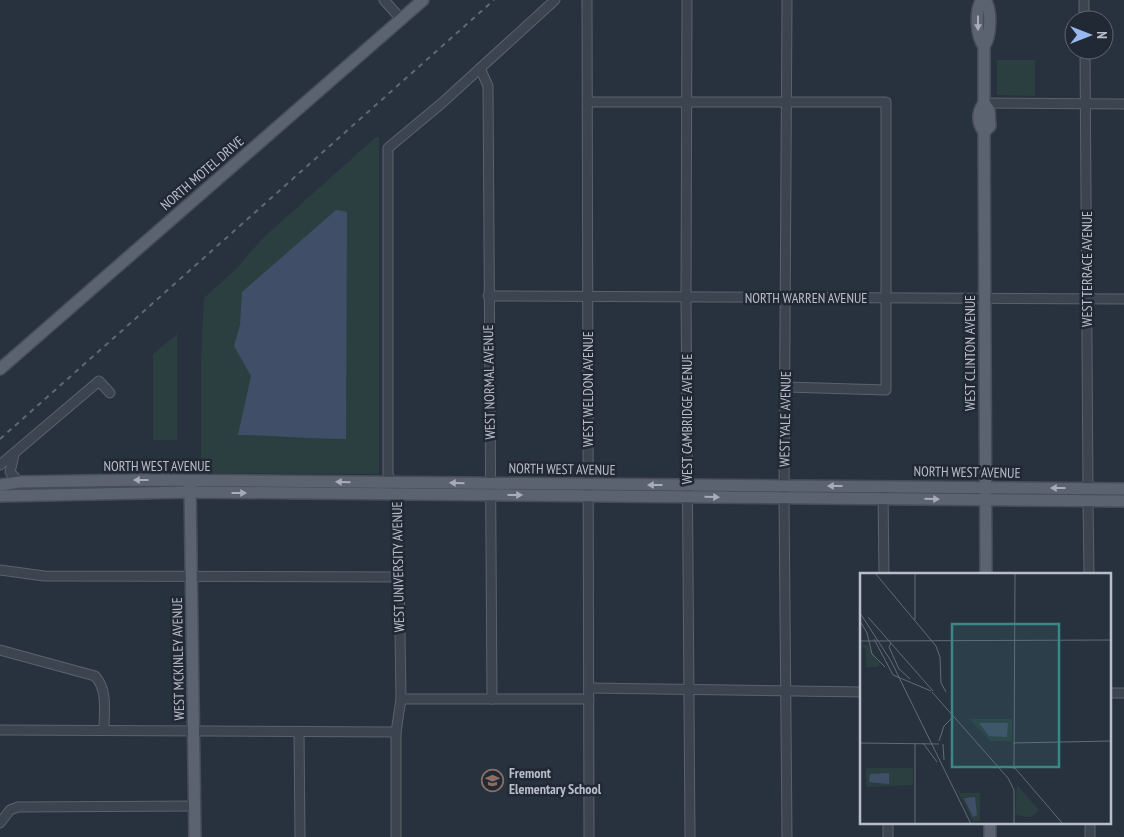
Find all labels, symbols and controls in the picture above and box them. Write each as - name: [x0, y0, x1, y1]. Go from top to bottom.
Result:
- north arrow: [1064, 10, 1114, 60]
- one-way arrow: [974, 15, 982, 31]
- text: N: [1093, 31, 1111, 39]
- street label: NORTH MOTEL DRIVE: [157, 132, 247, 214]
- street label: WEST TERRACE AVENUE: [1078, 211, 1096, 327]
- street label: NORTH WARREN AVENUE: [745, 289, 867, 307]
- street label: WEST CLINTON AVENUE: [961, 295, 979, 411]
- street label: WEST NORMAL AVENUE: [479, 324, 499, 440]
- street label: WEST WELDON AVENUE: [579, 331, 597, 447]
- street label: WEST CAMBRIDGE AVENUE: [678, 354, 696, 484]
- street label: WEST YALE AVENUE: [775, 371, 795, 467]
- street label: NORTH WEST AVENUE: [104, 457, 211, 475]
- street label: NORTH WEST AVENUE: [508, 459, 616, 479]
- street label: NORTH WEST AVENUE: [913, 462, 1021, 482]
- one-way arrow: [133, 476, 149, 484]
- one-way arrow: [334, 478, 350, 486]
- one-way arrow: [449, 479, 465, 487]
- one-way arrow: [646, 481, 662, 489]
- one-way arrow: [826, 482, 842, 490]
- one-way arrow: [1050, 484, 1066, 492]
- one-way arrow: [231, 489, 247, 497]
- one-way arrow: [507, 491, 523, 499]
- one-way arrow: [704, 493, 720, 501]
- one-way arrow: [924, 495, 940, 503]
- street label: WEST UNIVERSITY AVENUE: [388, 501, 408, 633]
- inset map: [860, 573, 1112, 824]
- street label: WEST MCKINLEY AVENUE: [168, 597, 188, 721]
- place label: Fremont Elementary School: [509, 764, 602, 798]
- school or university icon: Fremont Elementary School: [481, 769, 505, 793]

